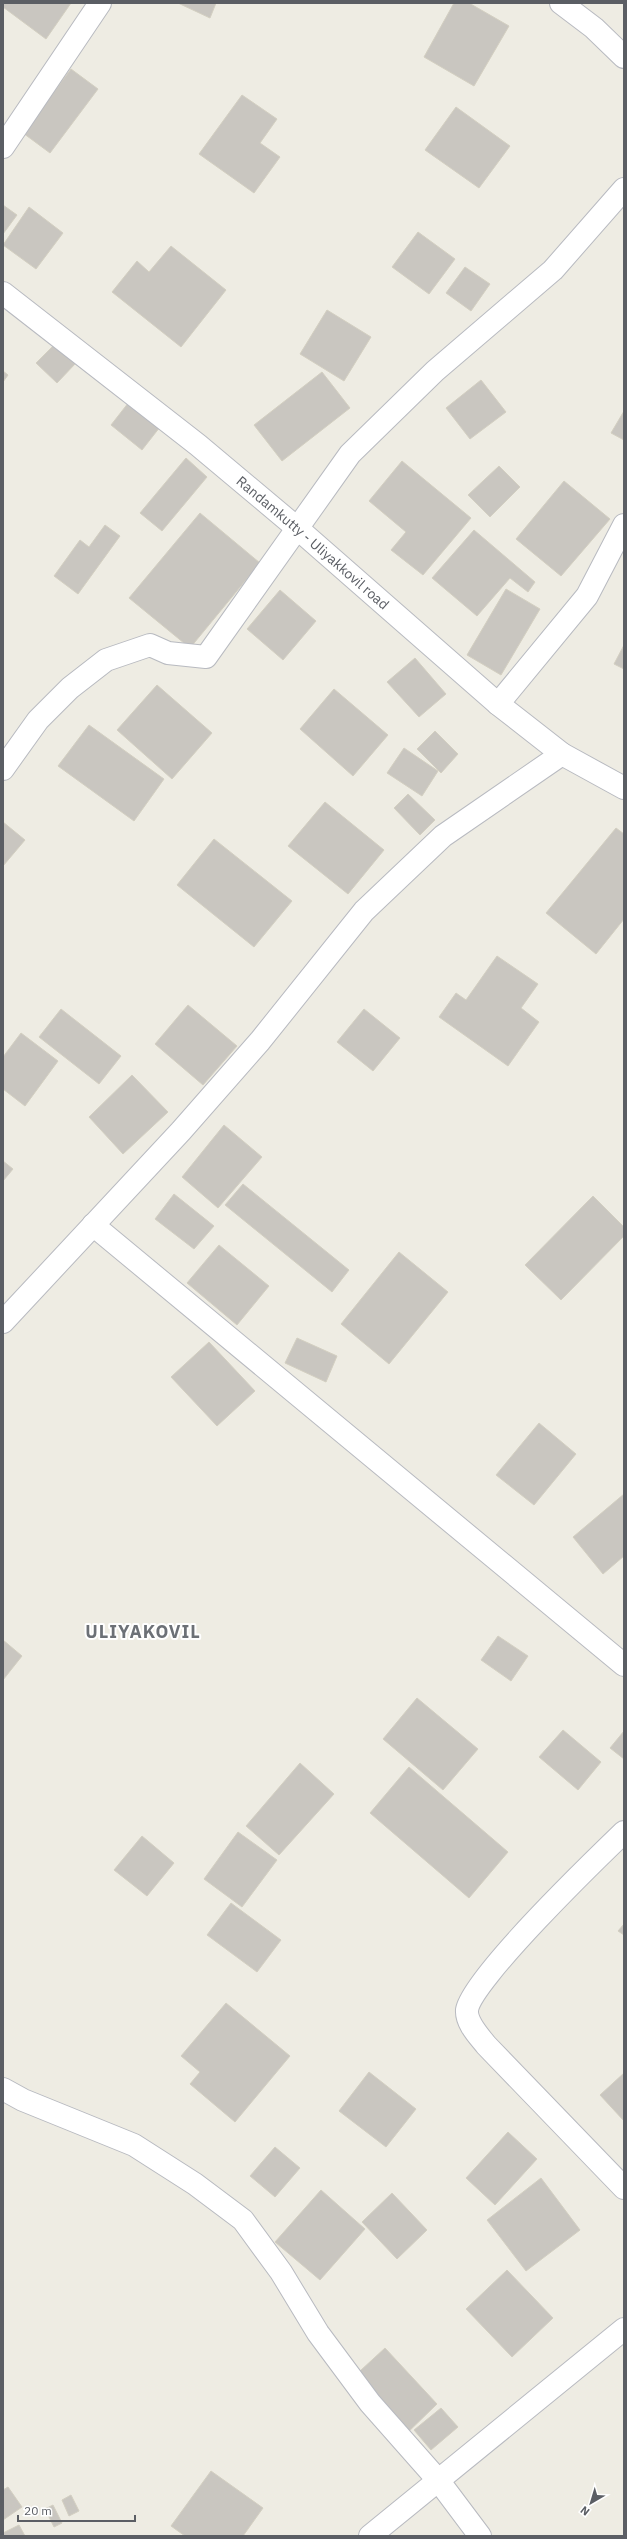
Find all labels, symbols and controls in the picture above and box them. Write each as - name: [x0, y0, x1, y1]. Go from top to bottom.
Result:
- street label: Randamkutty - Uliyakkovil road: [233, 472, 393, 613]
- district label: ULIYAKOVIL: [85, 1620, 201, 1643]
- north arrow: [571, 2483, 611, 2523]
- scale bar: [18, 2497, 135, 2523]
- text: 20 m: [24, 2503, 52, 2518]
- text: N: [577, 2503, 592, 2519]

